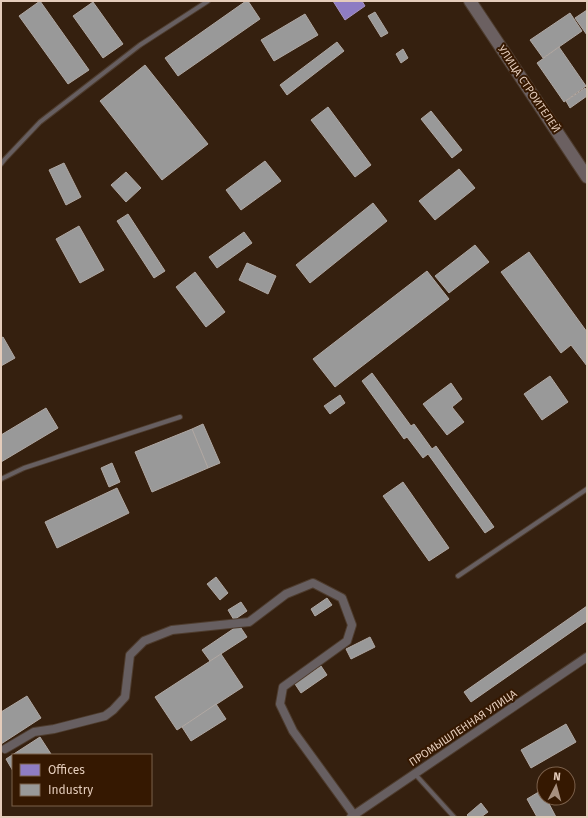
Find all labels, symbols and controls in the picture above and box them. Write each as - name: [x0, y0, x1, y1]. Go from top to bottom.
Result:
- street label: УЛИЦА СТРОИТЕЛЕЙ: [495, 43, 563, 135]
- street label: ПРОМЫШЛЕННАЯ УЛИЦА: [407, 687, 520, 769]
- legend: [12, 754, 152, 806]
- text: Offices: [48, 763, 85, 777]
- north arrow: [536, 766, 576, 806]
- text: N: [553, 770, 561, 783]
- text: Industry: [48, 783, 93, 797]

